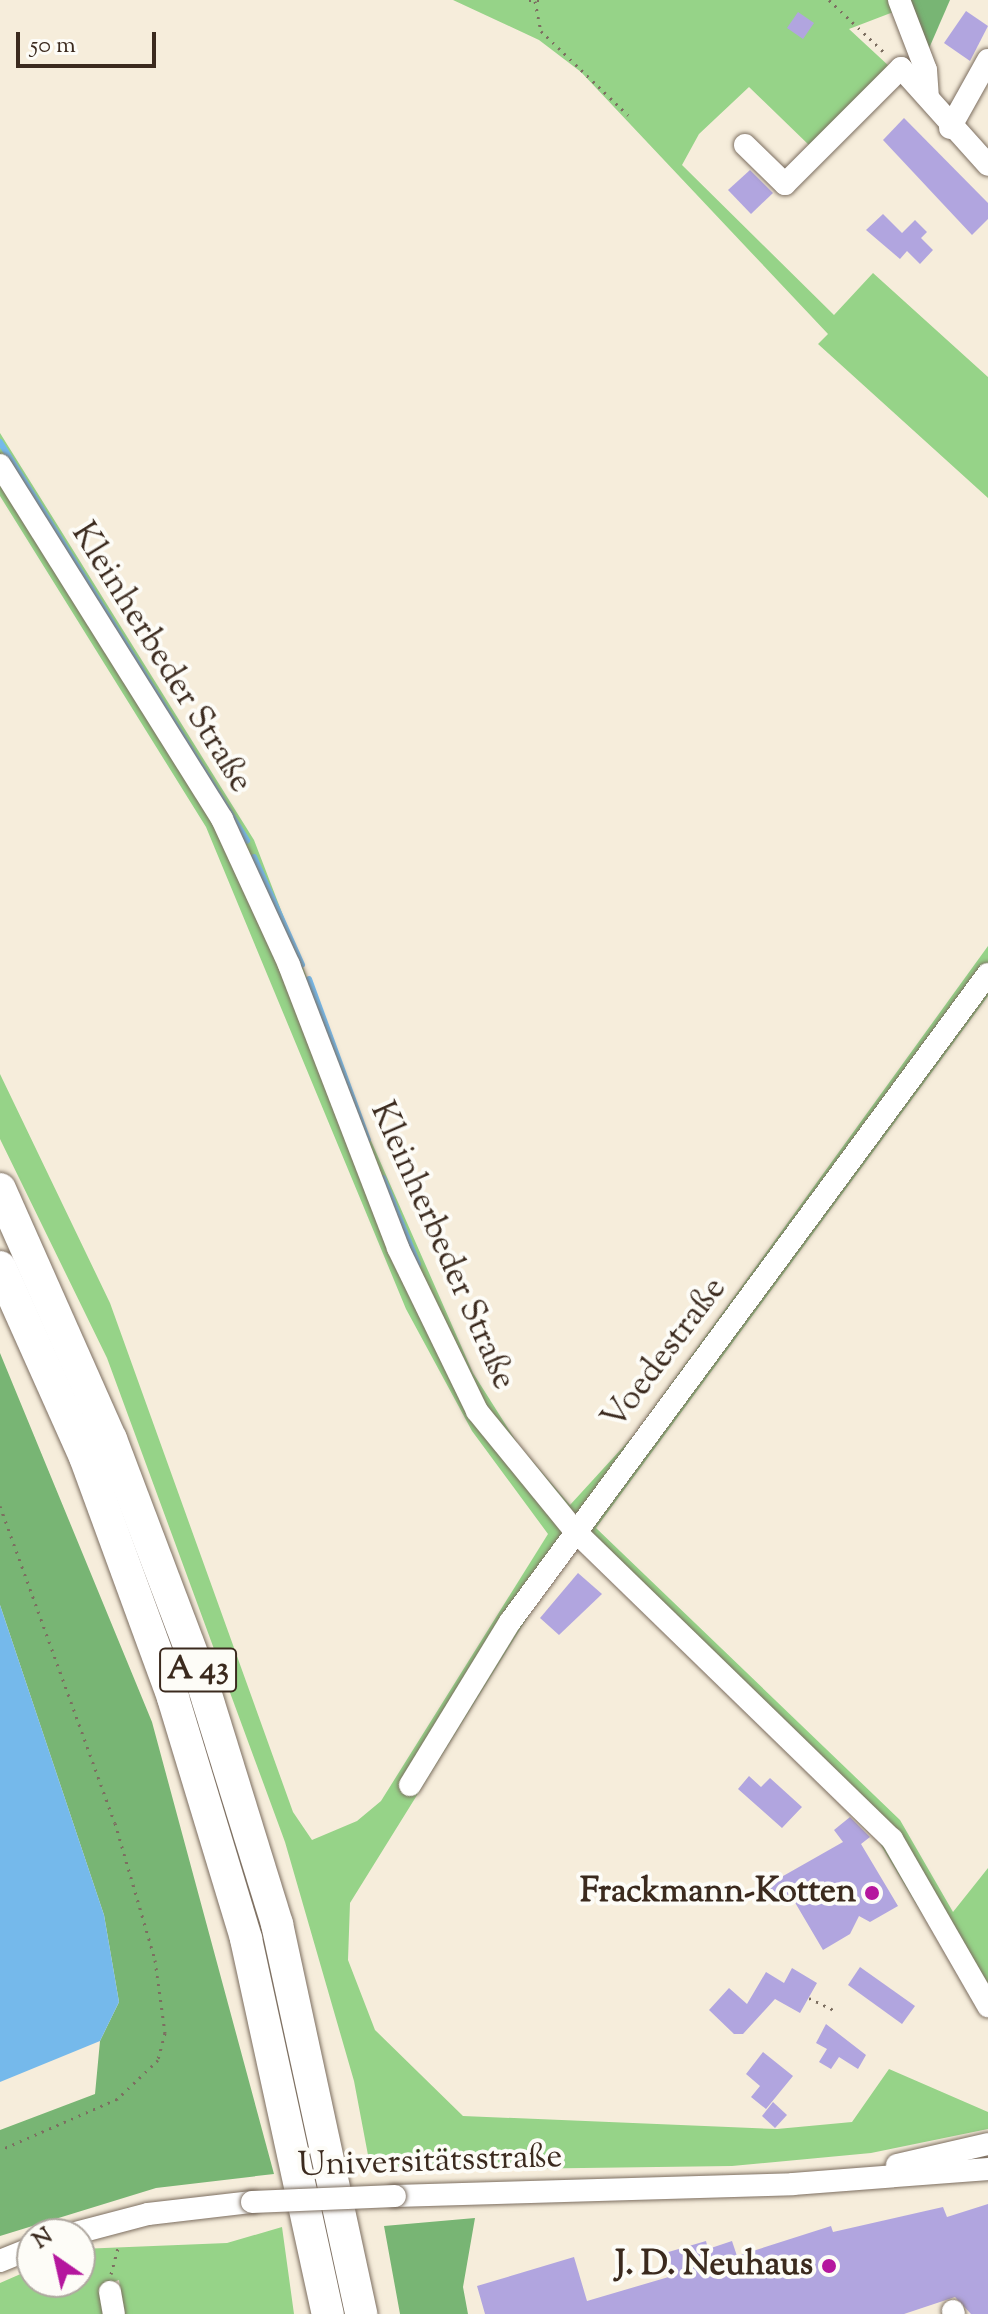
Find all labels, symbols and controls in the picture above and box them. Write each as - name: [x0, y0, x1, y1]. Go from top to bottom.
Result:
- scale bar: [20, 16, 160, 66]
- text: 50 m: [30, 29, 76, 63]
- street label: Kleinherbeder Straße: [61, 516, 261, 800]
- street label: Kleinherbeder Straße: [360, 1096, 524, 1396]
- street label: Voedestraße: [594, 1270, 736, 1438]
- road number: A 43: [158, 1642, 238, 1698]
- place label: Frackmann-Kotten: [580, 1873, 856, 1913]
- marker: Frackmann-Kotten: [863, 1884, 881, 1902]
- street label: Universitätsstraße: [297, 2137, 563, 2187]
- north arrow: [16, 2218, 96, 2298]
- text: N: [27, 2222, 60, 2258]
- place label: J. D. Neuhaus: [615, 2246, 813, 2286]
- marker: J. D. Neuhaus: [820, 2257, 838, 2275]

